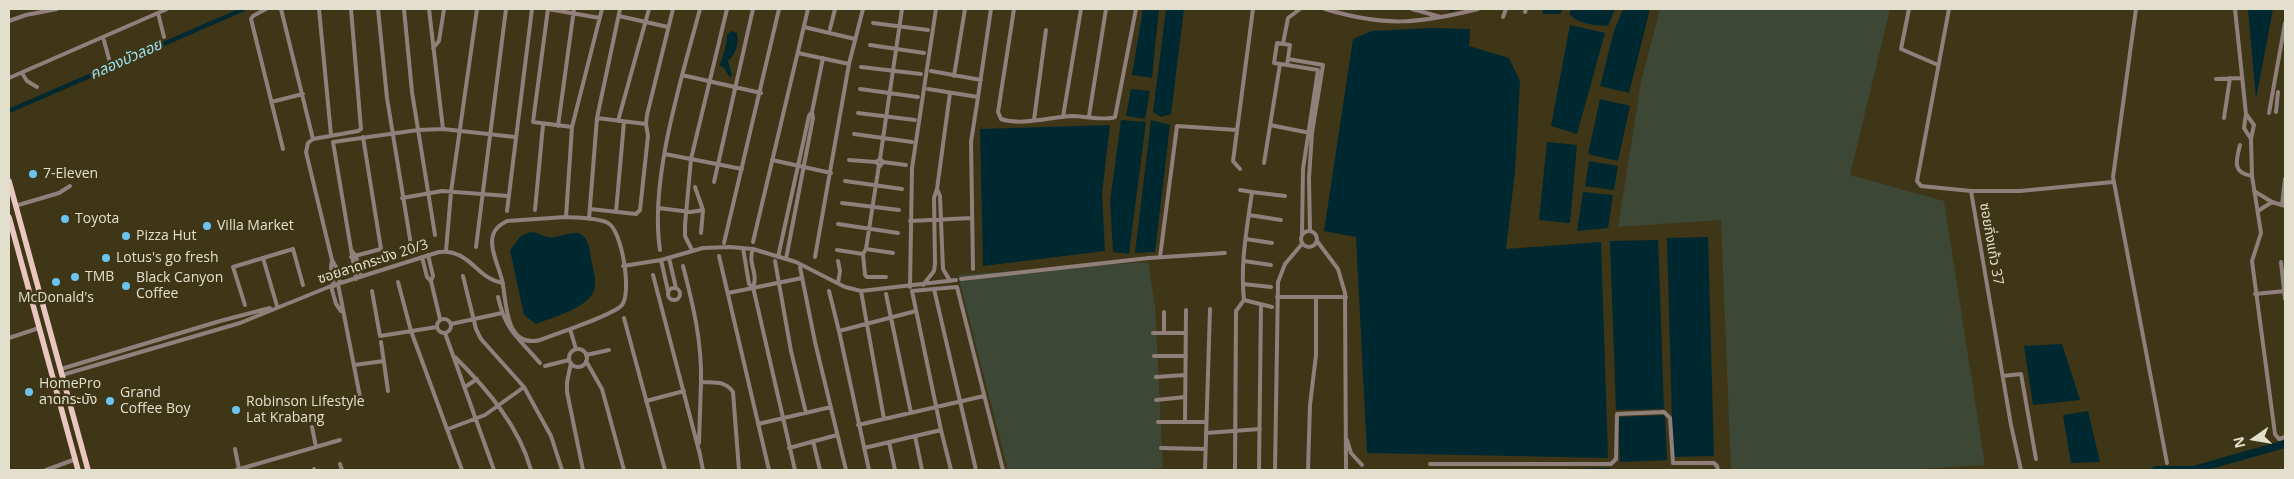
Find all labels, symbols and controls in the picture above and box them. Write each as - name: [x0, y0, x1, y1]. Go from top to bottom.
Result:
- water label: คลองบัวลอย: [87, 36, 165, 84]
- place label: 7-Eleven: [43, 166, 98, 182]
- marker: 7-Eleven: [27, 168, 39, 180]
- street label: ซอยกิ่งแก้ว 37: [1976, 202, 2006, 286]
- place label: Toyota: [75, 211, 119, 227]
- marker: Toyota: [59, 213, 71, 225]
- place label: Villa Market: [217, 218, 294, 234]
- marker: Villa Market: [201, 220, 213, 232]
- place label: Pizza Hut: [136, 228, 196, 244]
- marker: Pizza Hut: [120, 230, 132, 242]
- street label: ซอยลาดกระบัง 20/3: [316, 236, 430, 288]
- place label: Lotus's go fresh: [116, 250, 219, 266]
- marker: Lotus's go fresh: [100, 252, 112, 264]
- place label: TMB: [85, 269, 114, 285]
- place label: Black Canyon Coffee: [136, 270, 223, 302]
- marker: TMB: [69, 271, 81, 283]
- marker: McDonald's: [50, 276, 62, 288]
- marker: Black Canyon Coffee: [120, 280, 132, 292]
- place label: McDonald's: [18, 290, 94, 306]
- place label: HomePro ลาดกระบัง: [39, 376, 101, 408]
- place label: Grand Coffee Boy: [120, 385, 190, 418]
- marker: HomePro ลาดกระบัง: [23, 386, 35, 398]
- place label: Robinson Lifestyle Lat Krabang: [246, 394, 365, 427]
- marker: Grand Coffee Boy: [104, 395, 116, 407]
- marker: Robinson Lifestyle Lat Krabang: [230, 404, 242, 416]
- north arrow: [2229, 414, 2279, 464]
- text: N: [2228, 435, 2249, 450]

